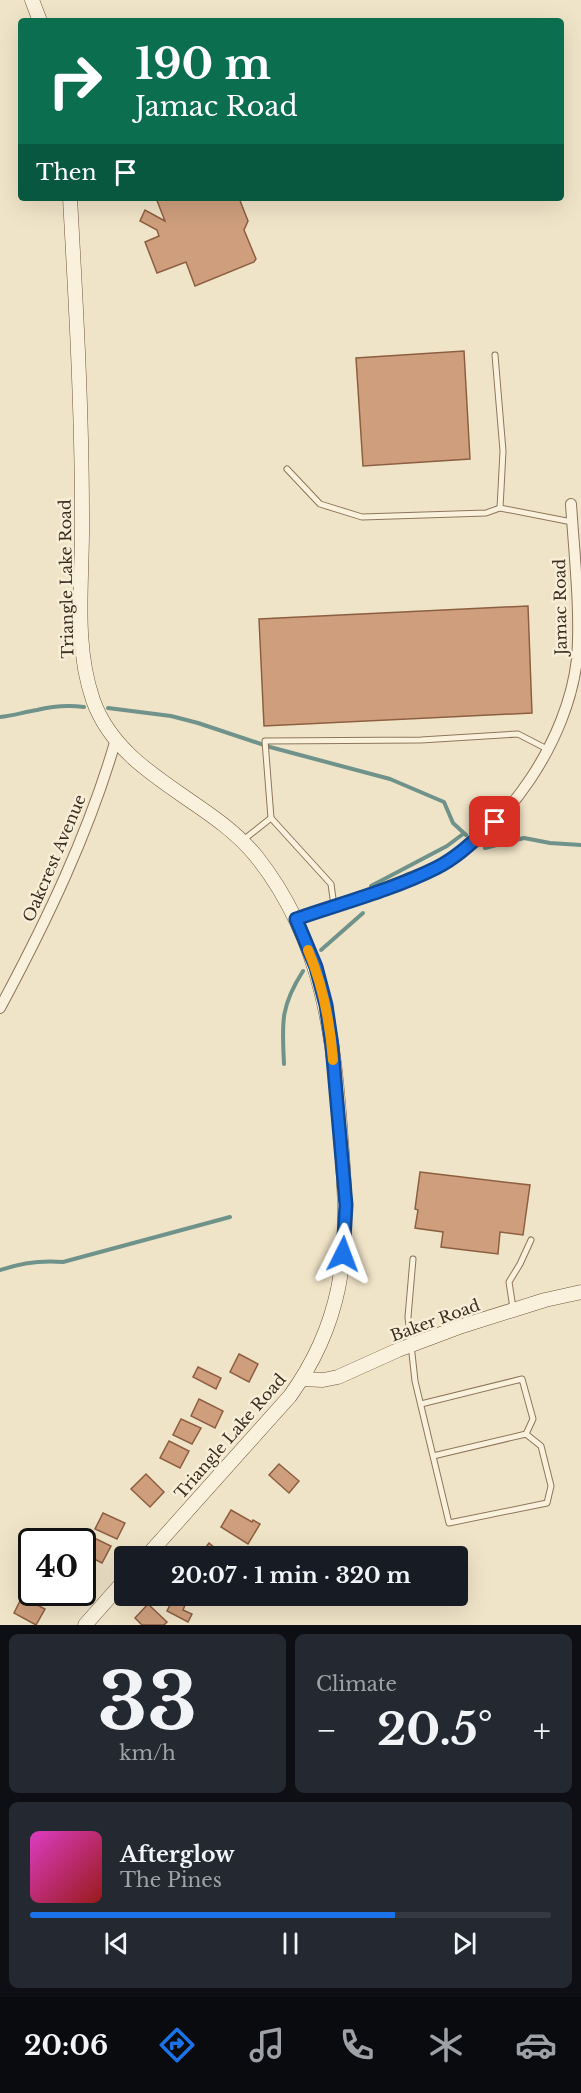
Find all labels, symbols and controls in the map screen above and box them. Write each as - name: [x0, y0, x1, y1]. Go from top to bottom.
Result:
- text: 190 m: [135, 38, 271, 90]
- icon: right: [36, 42, 114, 120]
- text: Jamac Road: [135, 90, 298, 123]
- icon: arrive: [109, 156, 142, 189]
- text: Then: [36, 159, 97, 186]
- street label: Triangle Lake Road: [55, 499, 77, 659]
- street label: Jamac Road: [549, 558, 571, 657]
- street label: Oakcrest Avenue: [18, 791, 90, 925]
- pin: [469, 796, 520, 847]
- icon: arrive: [478, 805, 511, 838]
- position arrow: [311, 1222, 375, 1286]
- street label: Baker Road: [387, 1294, 483, 1345]
- street label: Triangle Lake Road: [170, 1369, 290, 1503]
- speed limit sign: 40: [18, 1528, 96, 1606]
- text: 20:07 · 1 min · 320 m: [171, 1562, 411, 1589]
- text: 33: [98, 1653, 197, 1750]
- text: Climate: [316, 1672, 397, 1696]
- text: 20.5°: [377, 1701, 493, 1757]
- text: −: [316, 1710, 337, 1751]
- text: +: [533, 1710, 551, 1751]
- text: km/h: [119, 1741, 176, 1765]
- text: Afterglow: [120, 1841, 235, 1868]
- text: The Pines: [120, 1868, 222, 1892]
- icon: previous: [100, 1927, 133, 1960]
- icon: pause: [274, 1927, 307, 1960]
- icon: next: [448, 1927, 481, 1960]
- icon: directions: [156, 2024, 198, 2066]
- icon: music: [246, 2024, 288, 2066]
- icon: phone: [336, 2024, 378, 2066]
- icon: climate: [425, 2024, 467, 2066]
- icon: car: [515, 2024, 557, 2066]
- text: 20:06: [24, 2029, 108, 2062]

